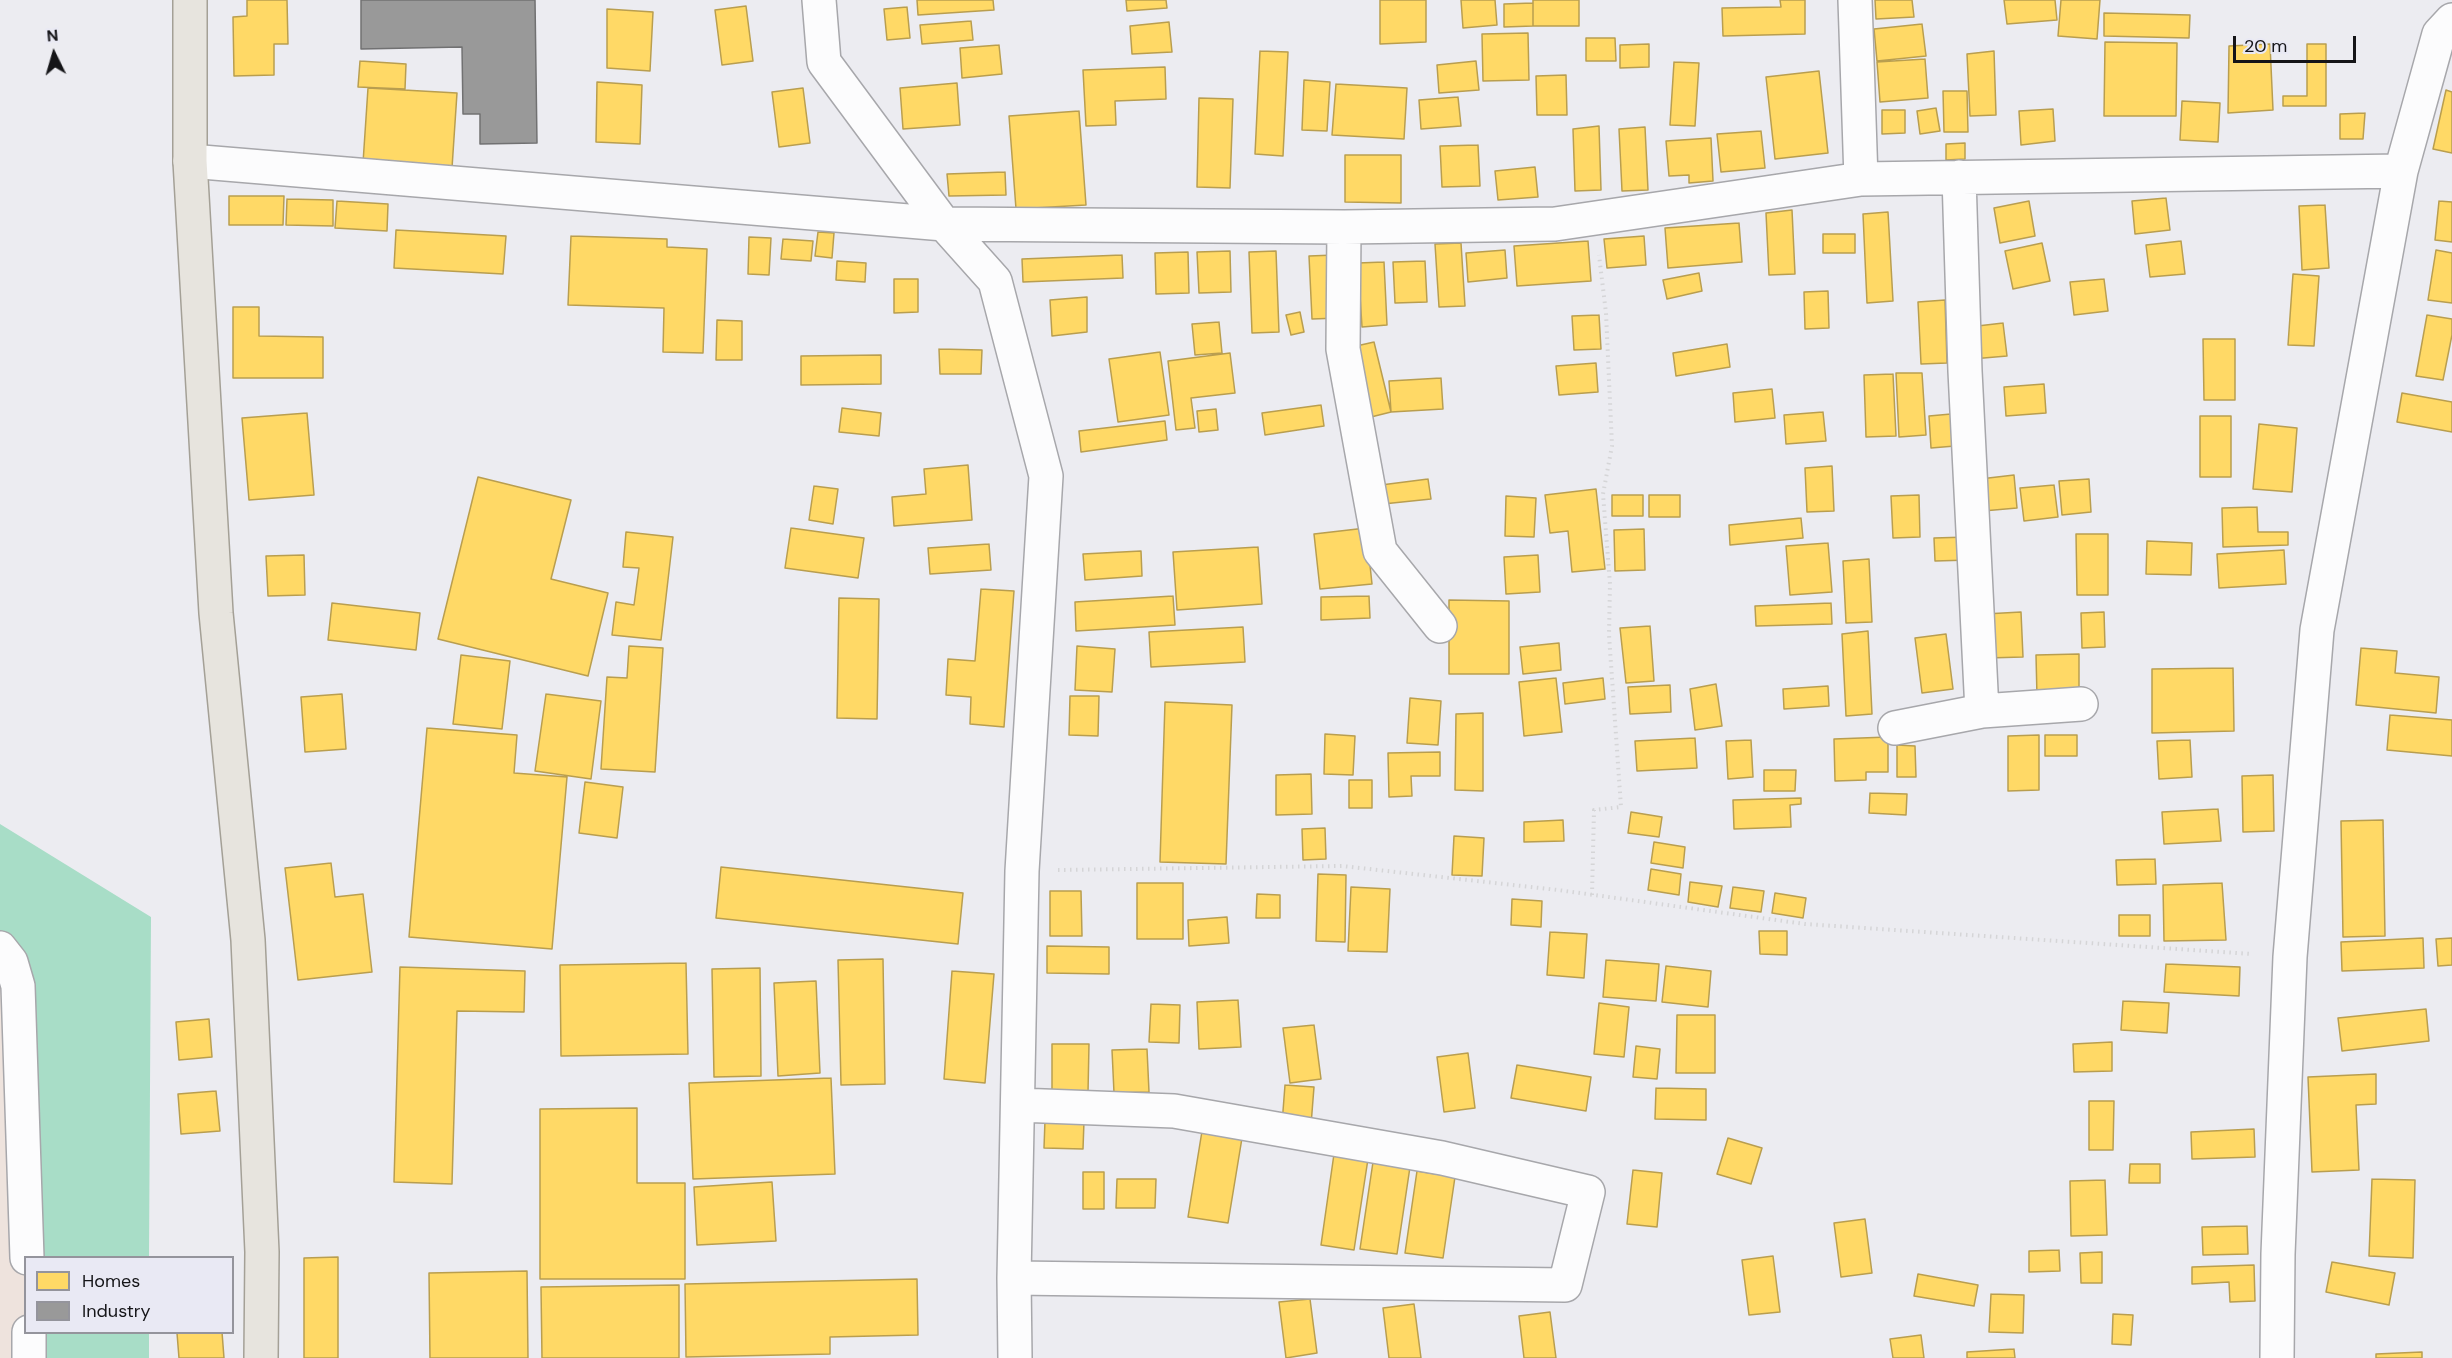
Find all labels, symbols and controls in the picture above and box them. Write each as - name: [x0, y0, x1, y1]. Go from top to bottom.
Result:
- north arrow: [24, 24, 84, 84]
- scale bar: [2236, 24, 2359, 62]
- text: N: [46, 25, 59, 47]
- text: 20 m: [2244, 34, 2287, 58]
- legend: [24, 1256, 234, 1334]
- text: Homes: [82, 1269, 140, 1293]
- text: Industry: [82, 1299, 151, 1323]

